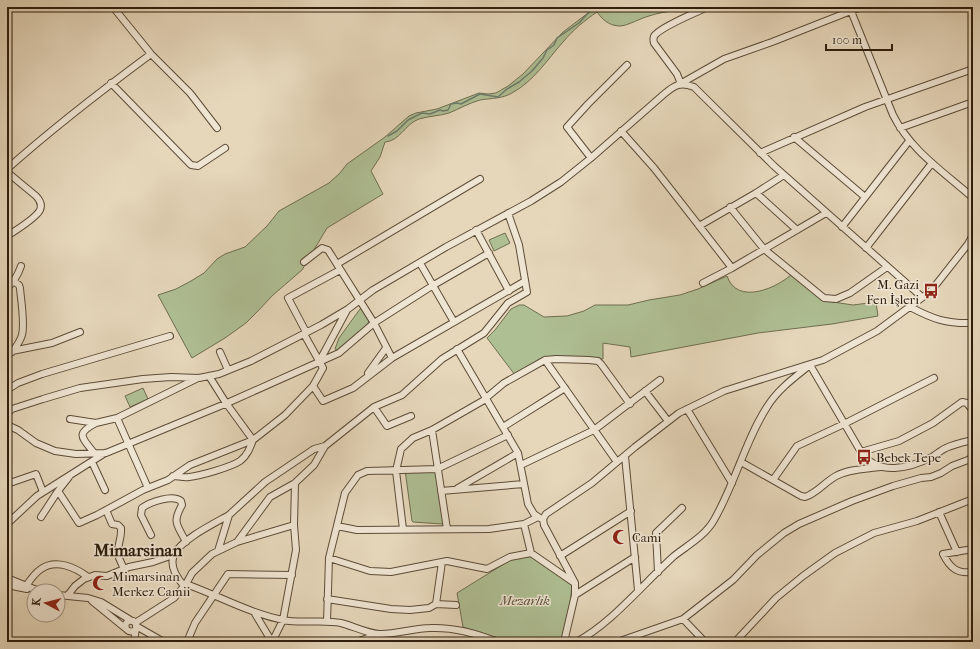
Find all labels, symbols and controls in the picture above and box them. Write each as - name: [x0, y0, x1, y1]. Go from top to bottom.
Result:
- scale bar: [826, 26, 892, 52]
- text: 100 m: [832, 33, 862, 47]
- place label: M. Gazi Fen İşleri: [866, 277, 919, 308]
- bus stop icon: M. Gazi Fen İşleri: [922, 282, 940, 300]
- bus stop icon: Bebek Tepe: [855, 448, 873, 466]
- place label: Bebek Tepe: [876, 450, 942, 465]
- mosque icon: Cami: [611, 528, 629, 546]
- place label: Cami: [632, 530, 662, 545]
- district label: Mimarsinan: [93, 540, 183, 560]
- place label: Mimarsinan Merkez Camii: [112, 569, 190, 599]
- mosque icon: Mimarsinan Merkez Camii: [91, 574, 109, 592]
- north arrow: [26, 583, 66, 623]
- park label: Mezarlık: [499, 593, 550, 608]
- text: K: [30, 596, 44, 607]

